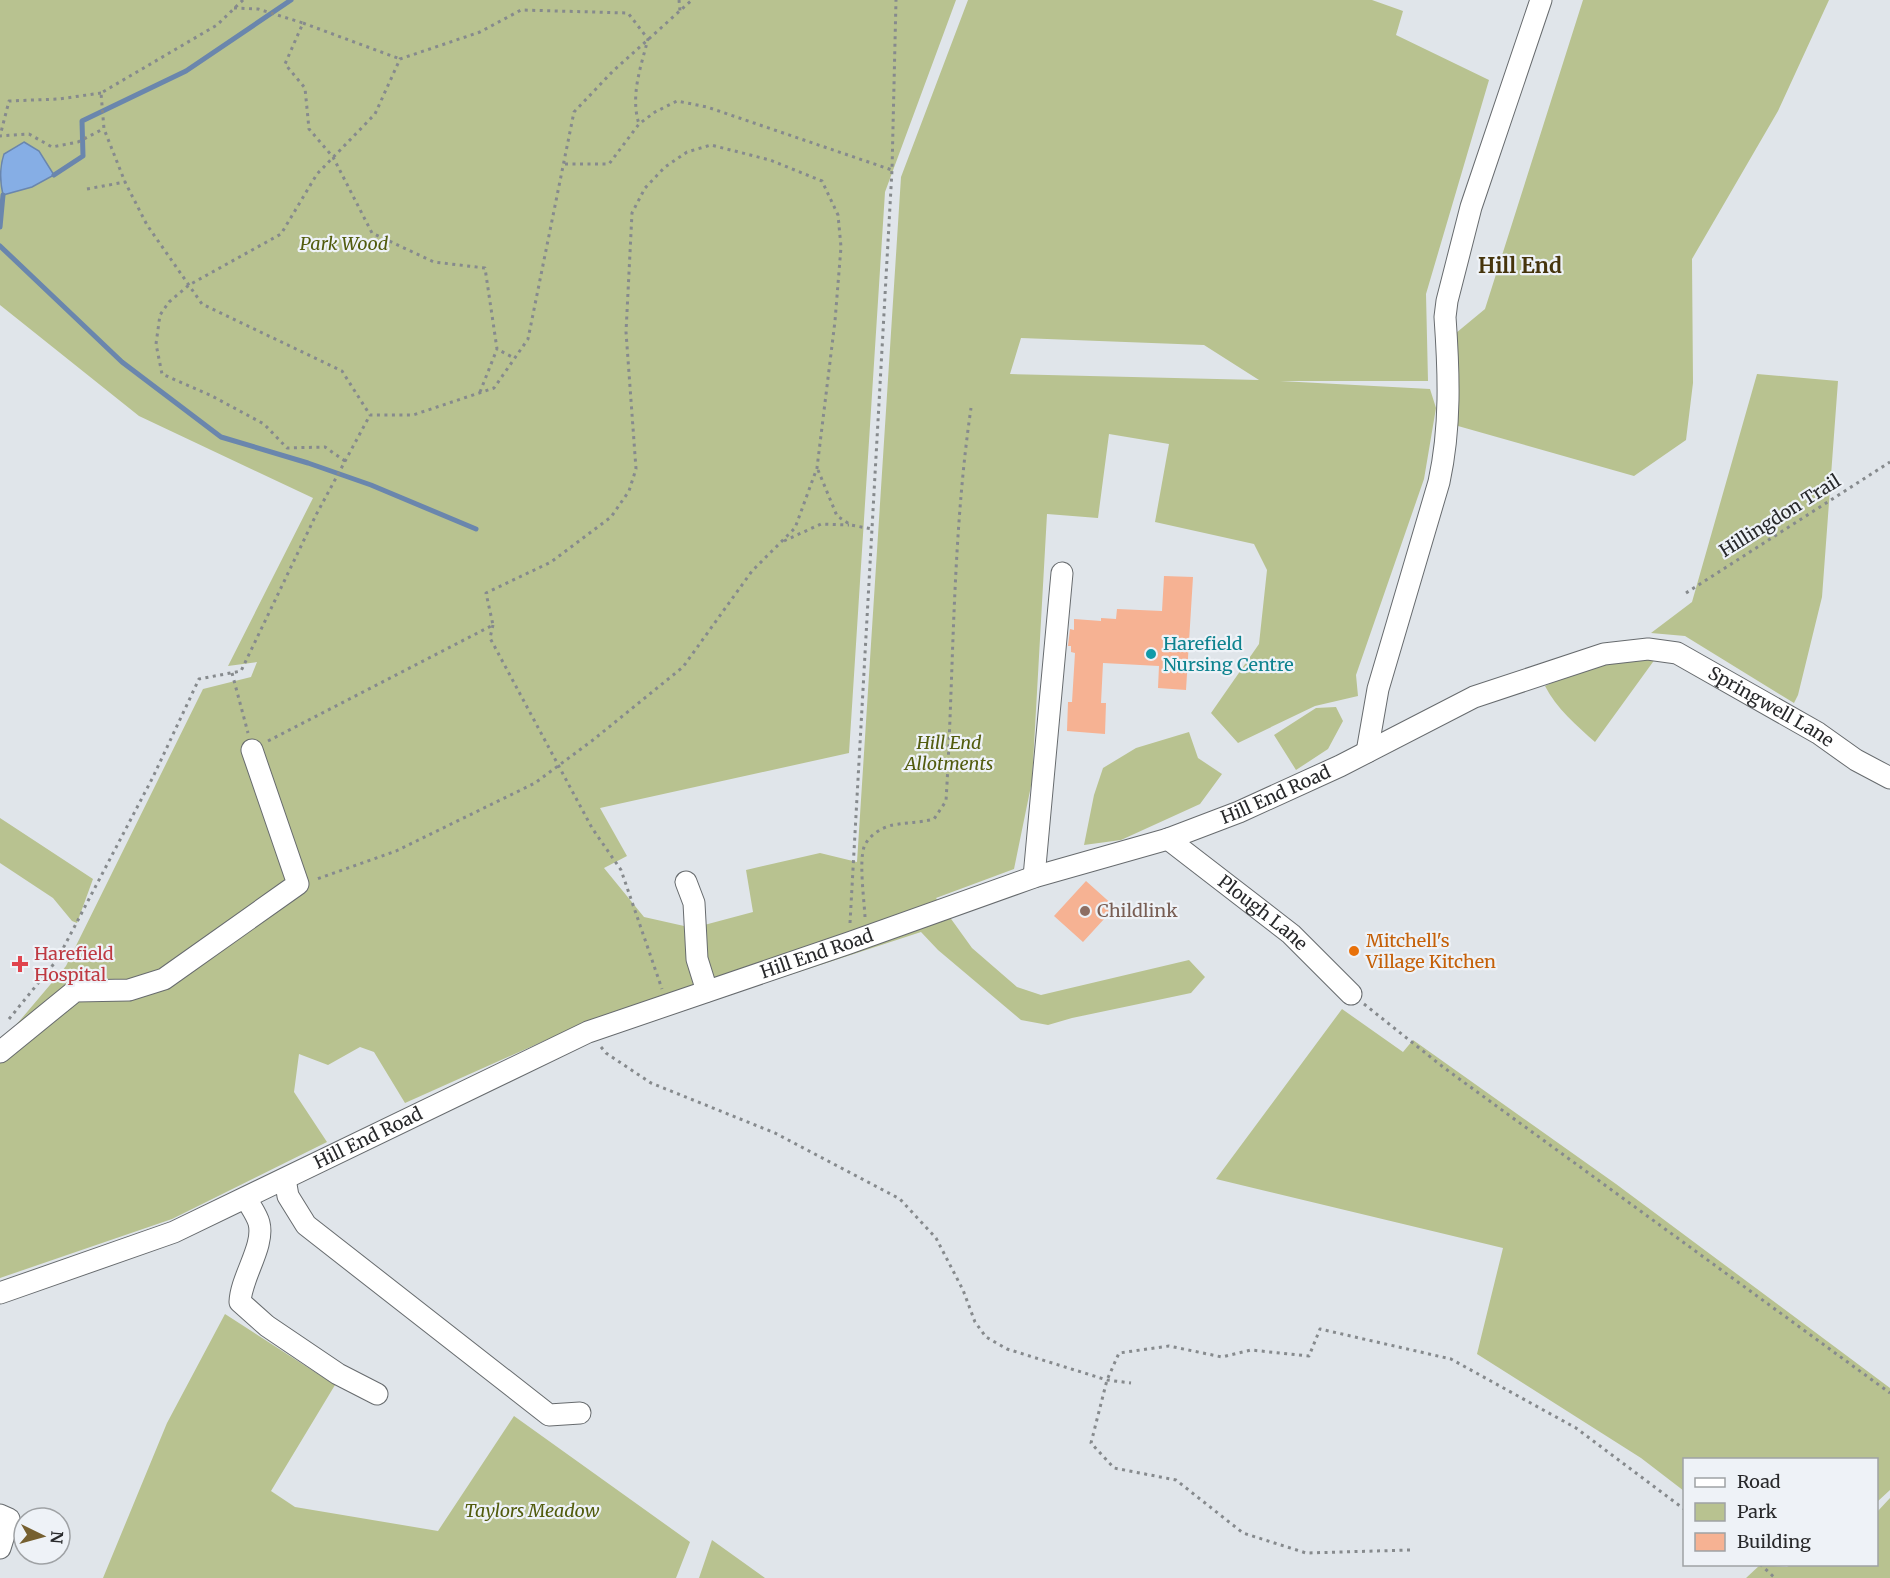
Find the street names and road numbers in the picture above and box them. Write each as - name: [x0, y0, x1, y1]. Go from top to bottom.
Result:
- street label: Hillingdon Trail: [1715, 469, 1845, 562]
- street label: Springwell Lane: [1704, 661, 1839, 752]
- street label: Hill End Road: [1217, 760, 1334, 829]
- street label: Plough Lane: [1213, 870, 1313, 955]
- street label: Hill End Road: [757, 923, 876, 983]
- street label: Hill End Road: [310, 1102, 426, 1174]

